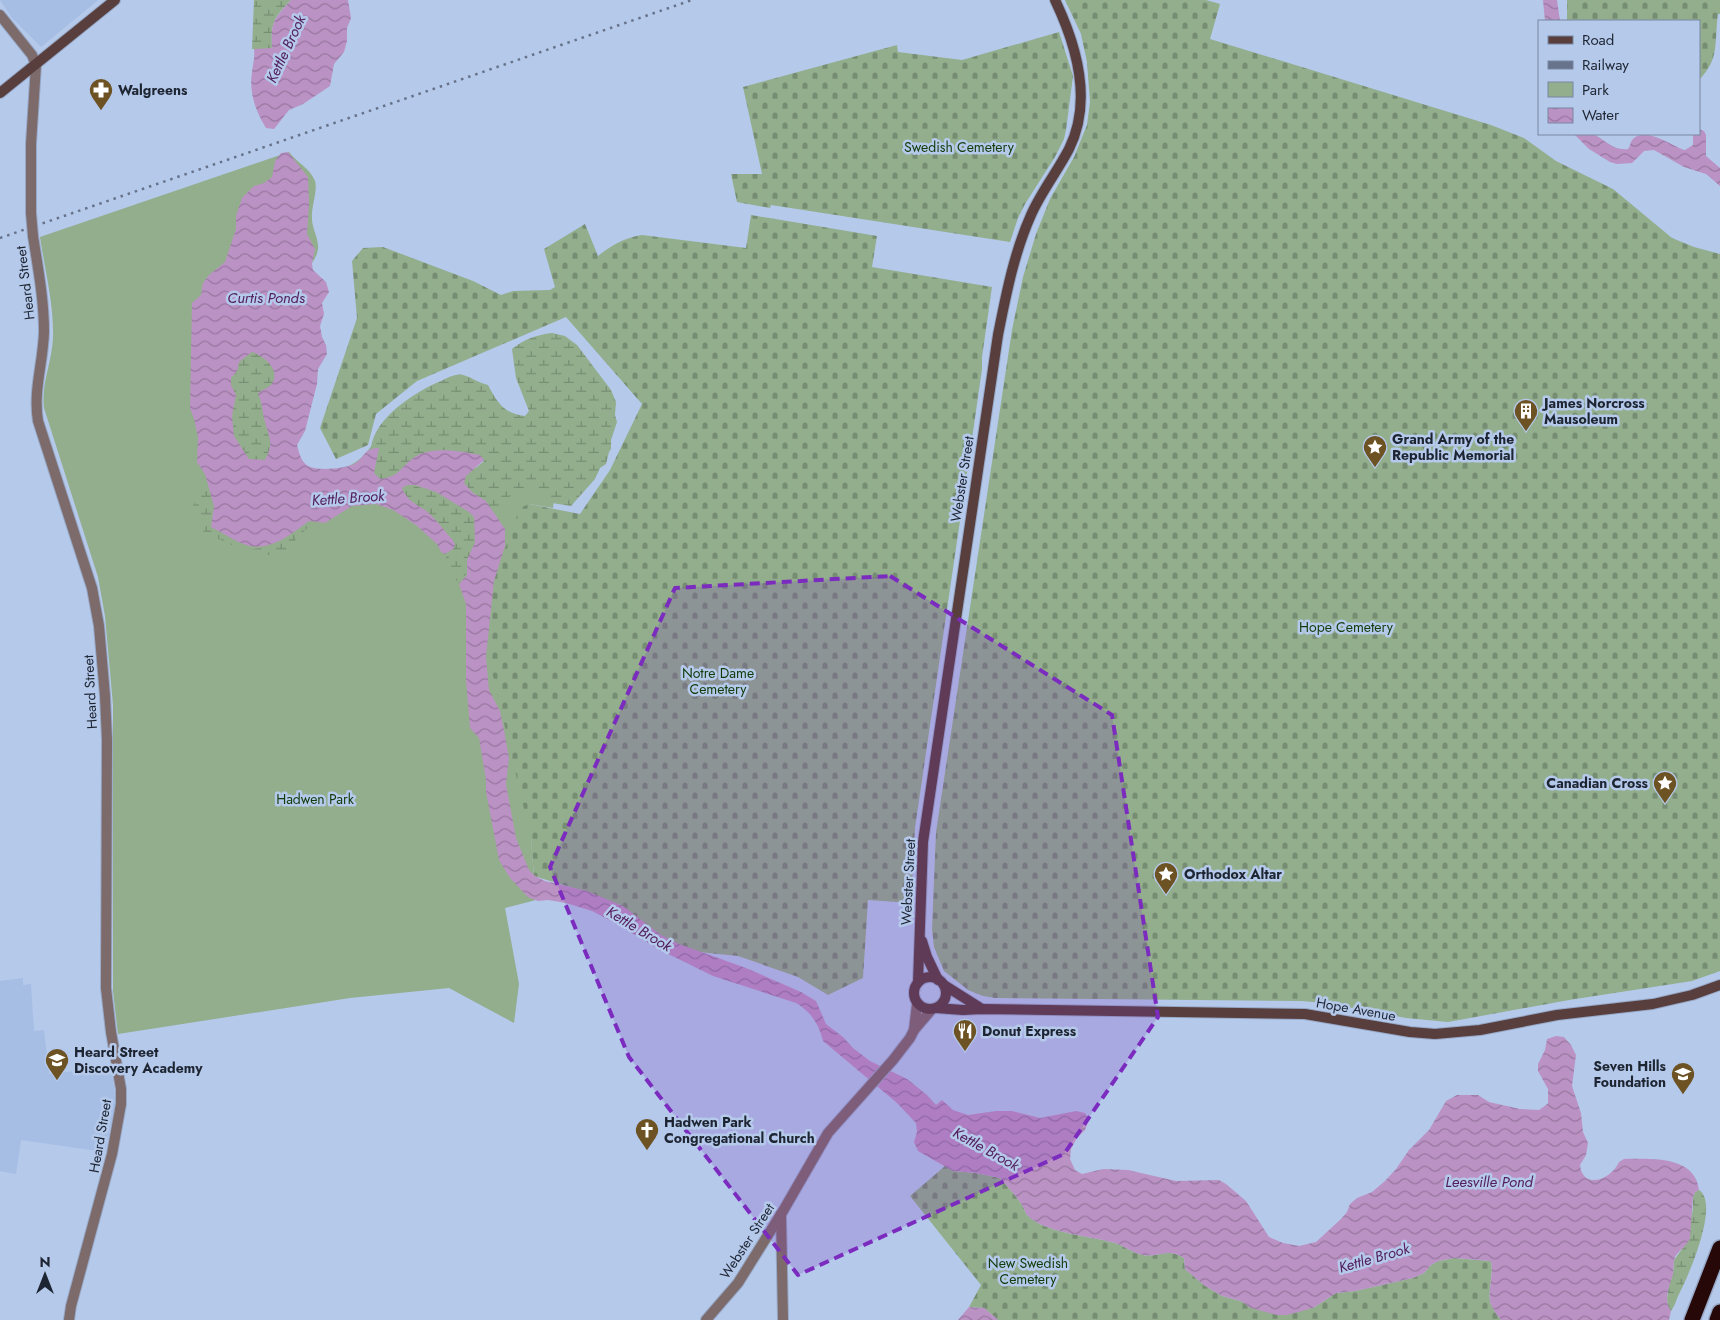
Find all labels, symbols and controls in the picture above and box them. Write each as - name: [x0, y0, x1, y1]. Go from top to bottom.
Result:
- water label: Kettle Brook: [261, 11, 312, 87]
- legend: [1538, 20, 1700, 135]
- text: Road: [1582, 29, 1614, 51]
- text: Railway: [1582, 54, 1629, 76]
- pharmacy icon: Walgreens: [88, 77, 114, 111]
- text: Park: [1582, 79, 1609, 101]
- place label: Walgreens: [118, 80, 188, 100]
- text: Water: [1582, 104, 1620, 126]
- park label: Swedish Cemetery: [904, 137, 1015, 157]
- street label: Heard Street: [10, 244, 39, 321]
- water label: Curtis Ponds: [227, 287, 305, 309]
- place label: James Norcross Mausoleum: [1541, 393, 1645, 429]
- building icon: James Norcross Mausoleum: [1513, 398, 1539, 432]
- place label: Grand Army of the Republic Memorial: [1392, 429, 1514, 465]
- street label: Webster Street: [945, 434, 979, 523]
- place icon: Grand Army of the Republic Memorial: [1362, 434, 1388, 468]
- water label: Kettle Brook: [311, 484, 386, 512]
- park label: Hope Cemetery: [1299, 617, 1394, 637]
- street label: Heard Street: [78, 654, 102, 730]
- park label: Notre Dame Cemetery: [682, 663, 754, 699]
- place icon: Canadian Cross: [1652, 770, 1678, 804]
- place label: Canadian Cross: [1546, 773, 1649, 793]
- park label: Hadwen Park: [276, 789, 355, 809]
- street label: Webster Street: [896, 838, 920, 926]
- place icon: Orthodox Altar: [1153, 861, 1179, 895]
- place label: Orthodox Altar: [1184, 864, 1282, 884]
- water label: Kettle Brook: [602, 901, 676, 957]
- street label: Hope Avenue: [1315, 992, 1397, 1026]
- restaurant icon: Donut Express: [952, 1018, 978, 1052]
- place label: Donut Express: [982, 1021, 1077, 1041]
- place label: Heard Street Discovery Academy: [74, 1042, 203, 1078]
- school or university icon: Heard Street Discovery Academy: [44, 1047, 70, 1081]
- place label: Seven Hills Foundation: [1593, 1056, 1667, 1092]
- school or university icon: Seven Hills Foundation: [1670, 1061, 1696, 1095]
- street label: Heard Street: [84, 1097, 116, 1174]
- place label: Hadwen Park Congregational Church: [664, 1112, 815, 1148]
- church icon: Hadwen Park Congregational Church: [634, 1117, 660, 1151]
- water label: Kettle Brook: [949, 1122, 1024, 1177]
- water label: Leesville Pond: [1445, 1171, 1534, 1193]
- street label: Webster Street: [715, 1199, 779, 1283]
- water label: Kettle Brook: [1336, 1237, 1413, 1279]
- north arrow: [20, 1250, 70, 1300]
- text: N: [39, 1252, 51, 1272]
- park label: New Swedish Cemetery: [988, 1253, 1068, 1289]

